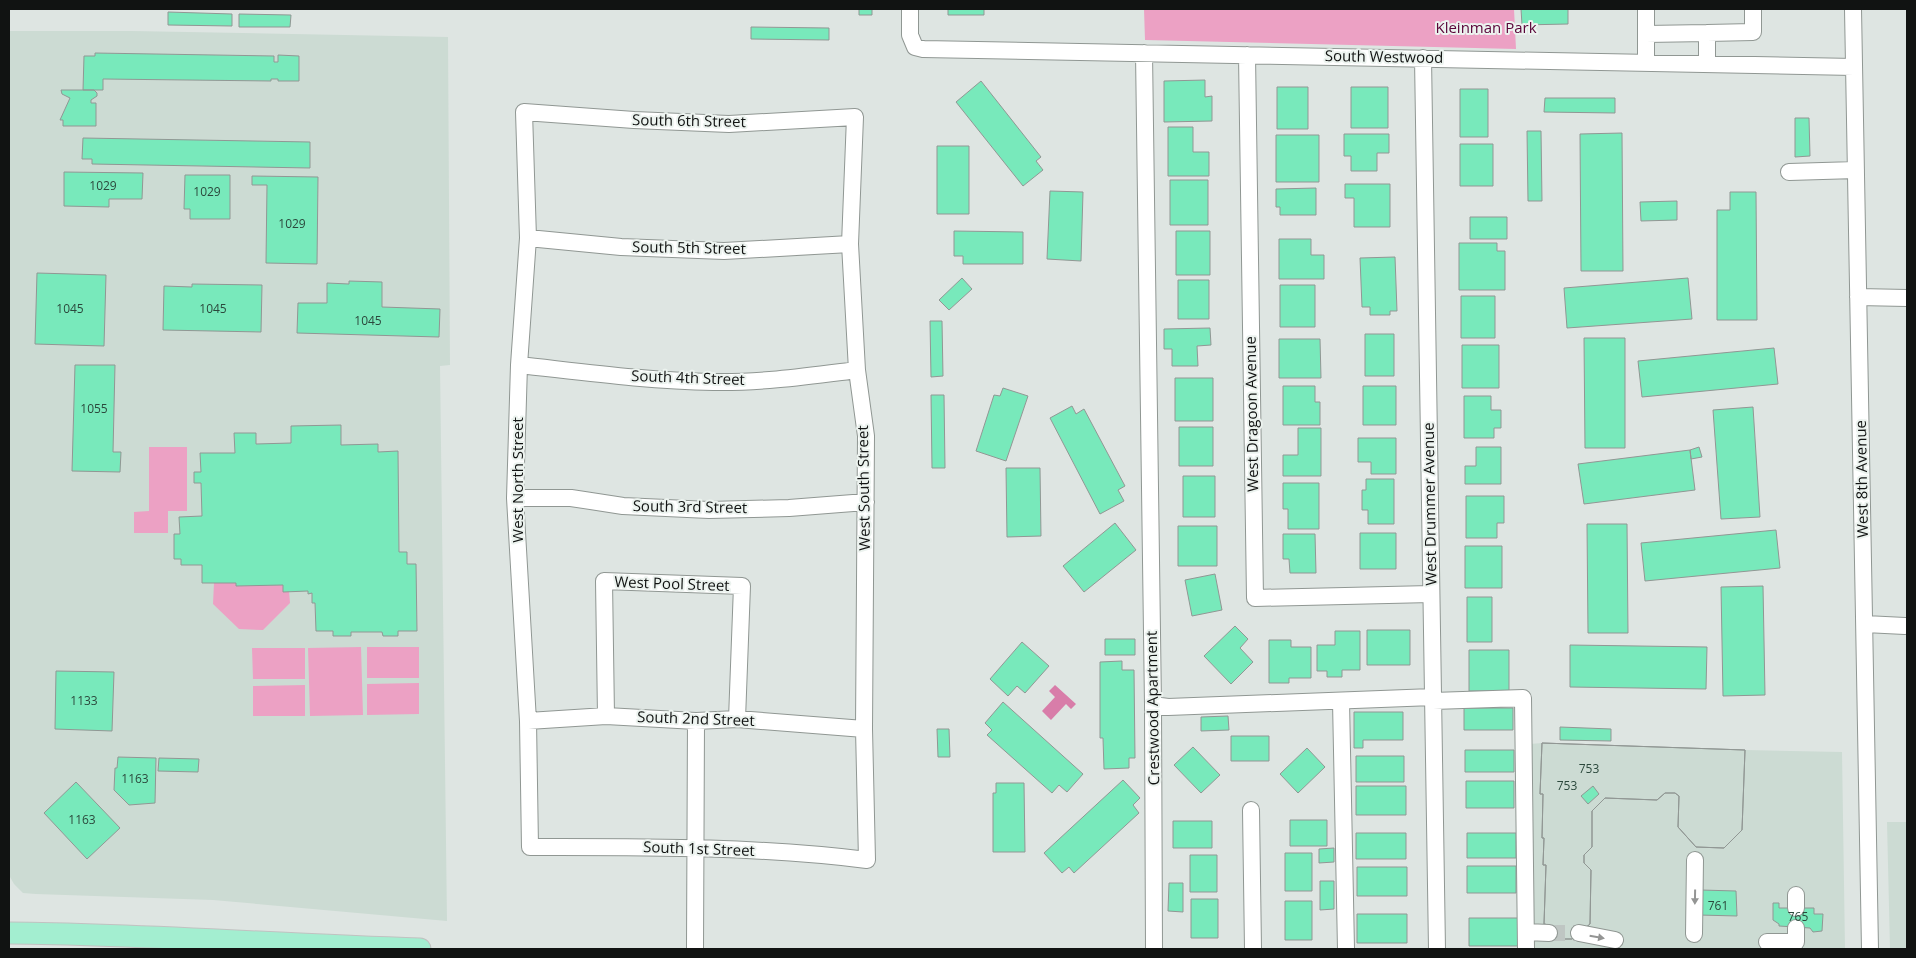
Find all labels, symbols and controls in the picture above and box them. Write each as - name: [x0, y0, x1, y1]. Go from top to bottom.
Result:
- park label: Kleinman Park: [1435, 17, 1537, 37]
- street label: South Westwood: [1325, 45, 1443, 67]
- street label: South 6th Street: [632, 109, 746, 131]
- house number: 1029: [89, 177, 117, 194]
- house number: 1029: [193, 183, 221, 200]
- house number: 1029: [278, 215, 306, 232]
- street label: South 5th Street: [632, 236, 746, 258]
- house number: 1045: [56, 300, 84, 317]
- house number: 1045: [199, 300, 227, 317]
- house number: 1045: [354, 312, 382, 329]
- street label: West Dragoon Avenue: [1240, 336, 1262, 492]
- street label: South 4th Street: [631, 365, 745, 389]
- house number: 1055: [80, 400, 108, 417]
- street label: West North Street: [507, 417, 527, 543]
- street label: West 8th Avenue: [1850, 420, 1872, 538]
- street label: West Drummer Avenue: [1418, 422, 1440, 586]
- street label: West South Street: [852, 425, 874, 551]
- street label: South 3rd Street: [633, 495, 747, 517]
- street label: West Pool Street: [614, 571, 730, 595]
- street label: Crestwood Apartment: [1141, 631, 1163, 785]
- house number: 1133: [70, 692, 98, 709]
- street label: South 2nd Street: [637, 706, 755, 730]
- house number: 753: [1579, 760, 1599, 777]
- house number: 1163: [121, 770, 149, 787]
- house number: 753: [1557, 777, 1577, 794]
- house number: 1163: [68, 811, 96, 828]
- street label: South 1st Street: [643, 836, 755, 860]
- one-way arrow: [1691, 889, 1699, 905]
- house number: 761: [1708, 897, 1728, 914]
- house number: 765: [1788, 908, 1808, 925]
- one-way arrow: [1589, 933, 1605, 941]

